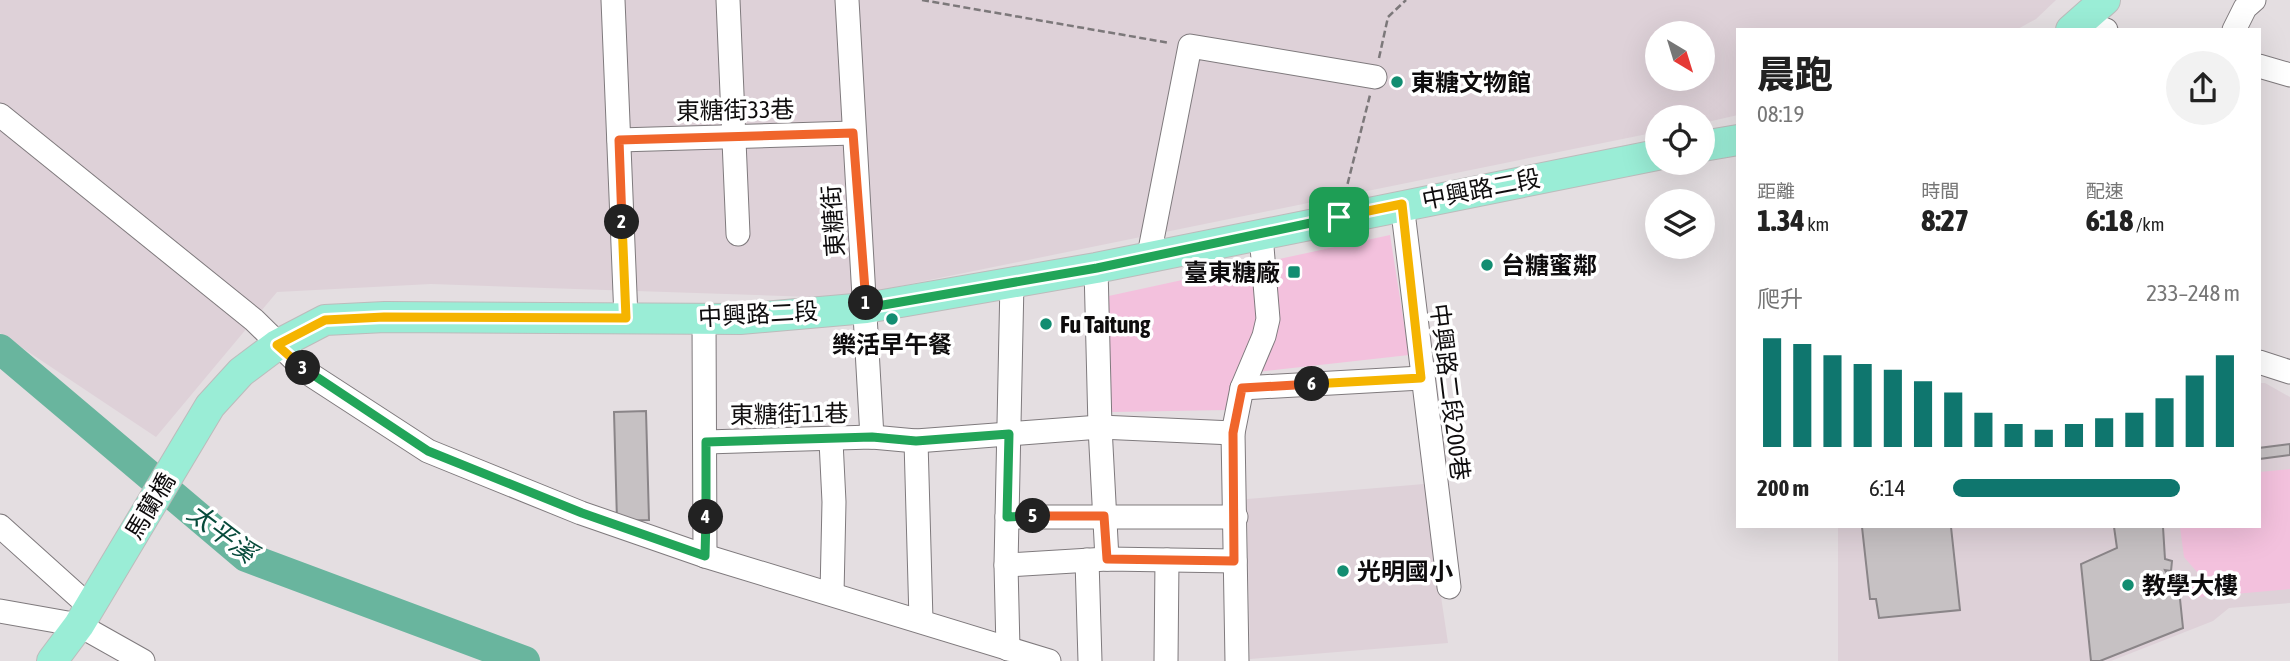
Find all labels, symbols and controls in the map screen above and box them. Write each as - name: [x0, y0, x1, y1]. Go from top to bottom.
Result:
- north arrow: [1645, 21, 1715, 91]
- map controls: [1645, 21, 1715, 259]
- button: share: [2166, 51, 2240, 125]
- text: 晨跑: [1757, 53, 1833, 96]
- place label: 東糖文物館: [1411, 69, 1531, 96]
- marker: 東糖文物館: [1389, 74, 1405, 90]
- street label: 東糖街33巷: [675, 95, 795, 125]
- text: 08:19: [1757, 101, 1804, 127]
- button: locate: [1645, 105, 1715, 175]
- street label: 中興路二段: [1420, 164, 1542, 214]
- text: 距離: [1757, 180, 1795, 202]
- text: 時間: [1921, 180, 1959, 202]
- text: 配速: [2086, 180, 2124, 202]
- street label: 東糖街: [817, 184, 849, 258]
- pin: [1309, 187, 1369, 247]
- button: layers: [1645, 189, 1715, 259]
- icon: arrive: [1320, 198, 1358, 236]
- text: 1.34: [1757, 203, 1805, 237]
- text: 8:27: [1921, 203, 1969, 237]
- text: 6:18: [2086, 203, 2133, 237]
- pin: 2: [604, 204, 640, 240]
- text: 2: [617, 210, 626, 232]
- text: km: [1805, 213, 1829, 235]
- text: /km: [2133, 213, 2164, 235]
- place label: 台糖蜜鄰: [1501, 252, 1597, 279]
- marker: 台糖蜜鄰: [1479, 257, 1495, 273]
- place label: 臺東糖廠: [1184, 259, 1280, 286]
- marker: 臺東糖廠: [1286, 264, 1302, 280]
- text: 233–248 m: [2146, 280, 2240, 306]
- pin: 1: [848, 286, 884, 320]
- text: 爬升: [1757, 286, 1803, 312]
- text: 1: [861, 291, 870, 313]
- street label: 中興路二段: [697, 297, 819, 331]
- street label: 中興路二段200巷: [1426, 302, 1474, 482]
- marker: 樂活早午餐: [884, 311, 900, 327]
- place label: Fu Taitung: [1060, 311, 1151, 338]
- marker: Fu Taitung: [1038, 316, 1054, 332]
- place label: 樂活早午餐: [832, 331, 952, 358]
- pin: 3: [286, 350, 320, 386]
- text: 3: [298, 356, 307, 378]
- pin: 6: [1294, 366, 1330, 402]
- text: 6: [1307, 372, 1316, 394]
- street label: 東糖街11巷: [729, 399, 849, 429]
- street label: 馬蘭橋: [120, 468, 180, 544]
- text: 200 m: [1757, 475, 1809, 501]
- text: 6:14: [1869, 475, 1906, 501]
- water label: 太平溪: [182, 498, 265, 571]
- pin: 5: [1016, 498, 1050, 534]
- pin: 4: [688, 500, 724, 534]
- text: 5: [1028, 504, 1037, 526]
- text: 4: [701, 505, 710, 527]
- place label: 光明國小: [1357, 558, 1453, 585]
- marker: 光明國小: [1335, 563, 1351, 579]
- place label: 教學大樓: [2142, 572, 2238, 599]
- marker: 教學大樓: [2120, 577, 2136, 593]

